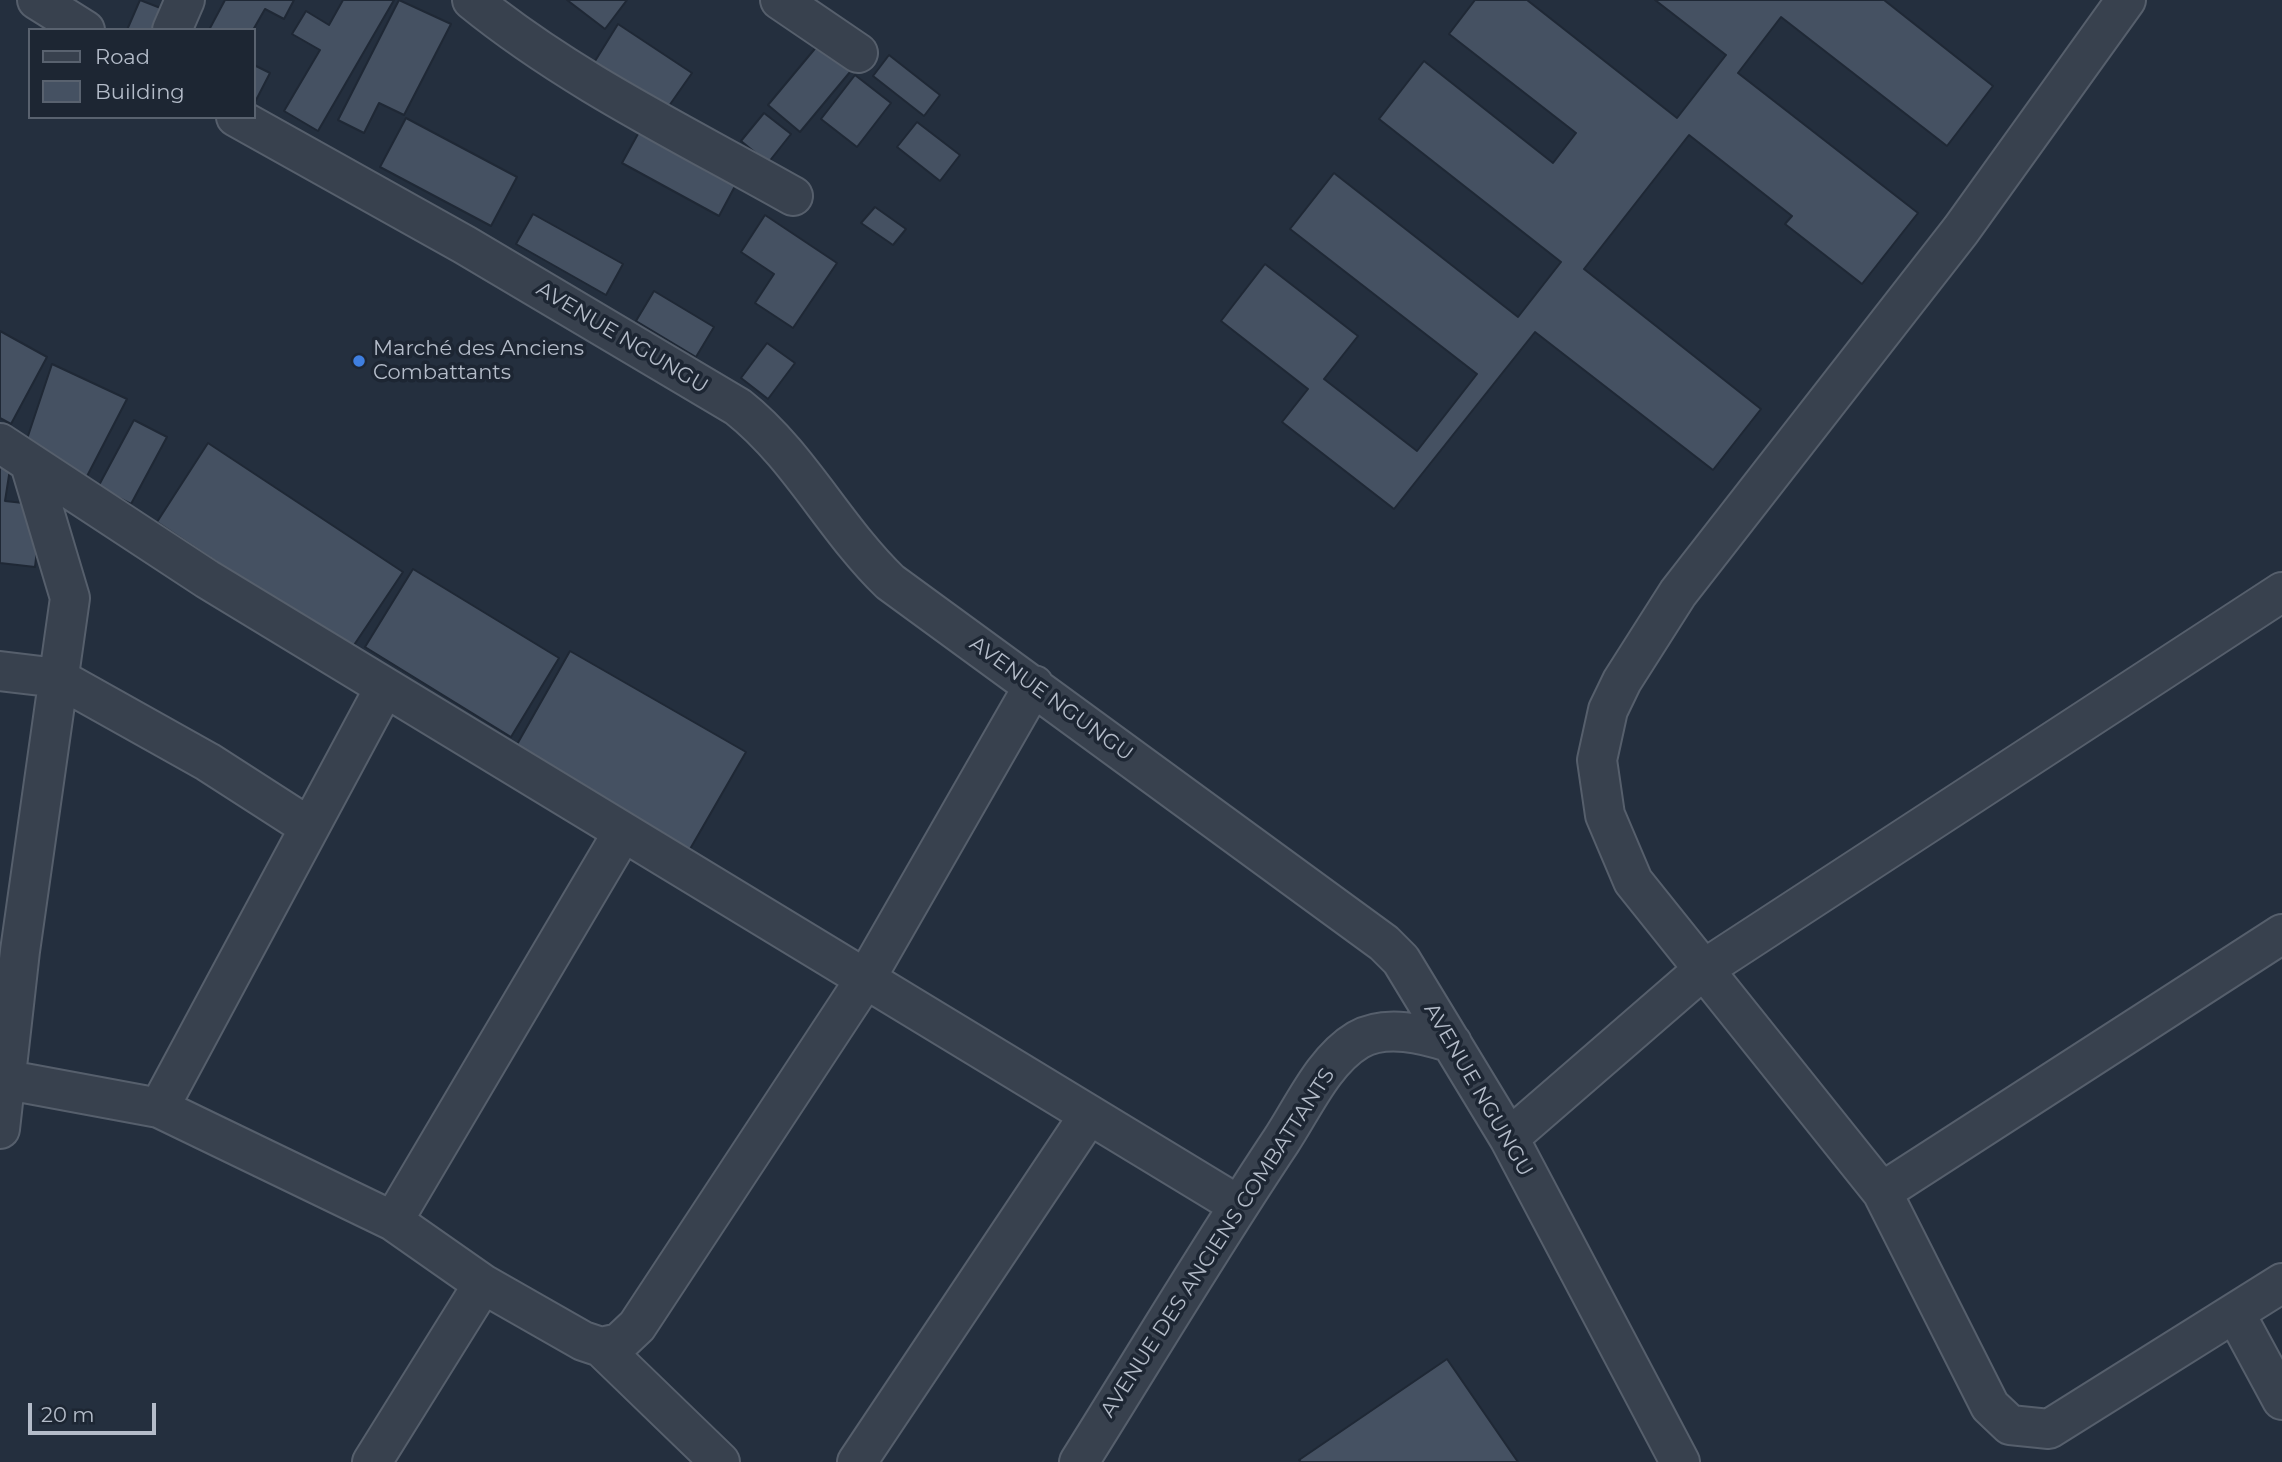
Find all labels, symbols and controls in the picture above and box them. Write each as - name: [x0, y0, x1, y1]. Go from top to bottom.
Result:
- legend: [28, 28, 256, 119]
- text: Road: [95, 44, 150, 69]
- text: Building: [95, 79, 185, 104]
- street label: AVENUE NGUNGU: [532, 277, 712, 399]
- place label: Marché des Anciens Combattants: [373, 336, 584, 386]
- marker: Marché des Anciens Combattants: [351, 353, 367, 369]
- street label: AVENUE NGUNGU: [964, 631, 1138, 767]
- street label: AVENUE NGUNGU: [1418, 999, 1538, 1181]
- street label: AVENUE DES ANCIENS COMBATTANTS: [1096, 1064, 1340, 1422]
- scale bar: [32, 1388, 159, 1432]
- text: 20 m: [41, 1402, 95, 1427]

